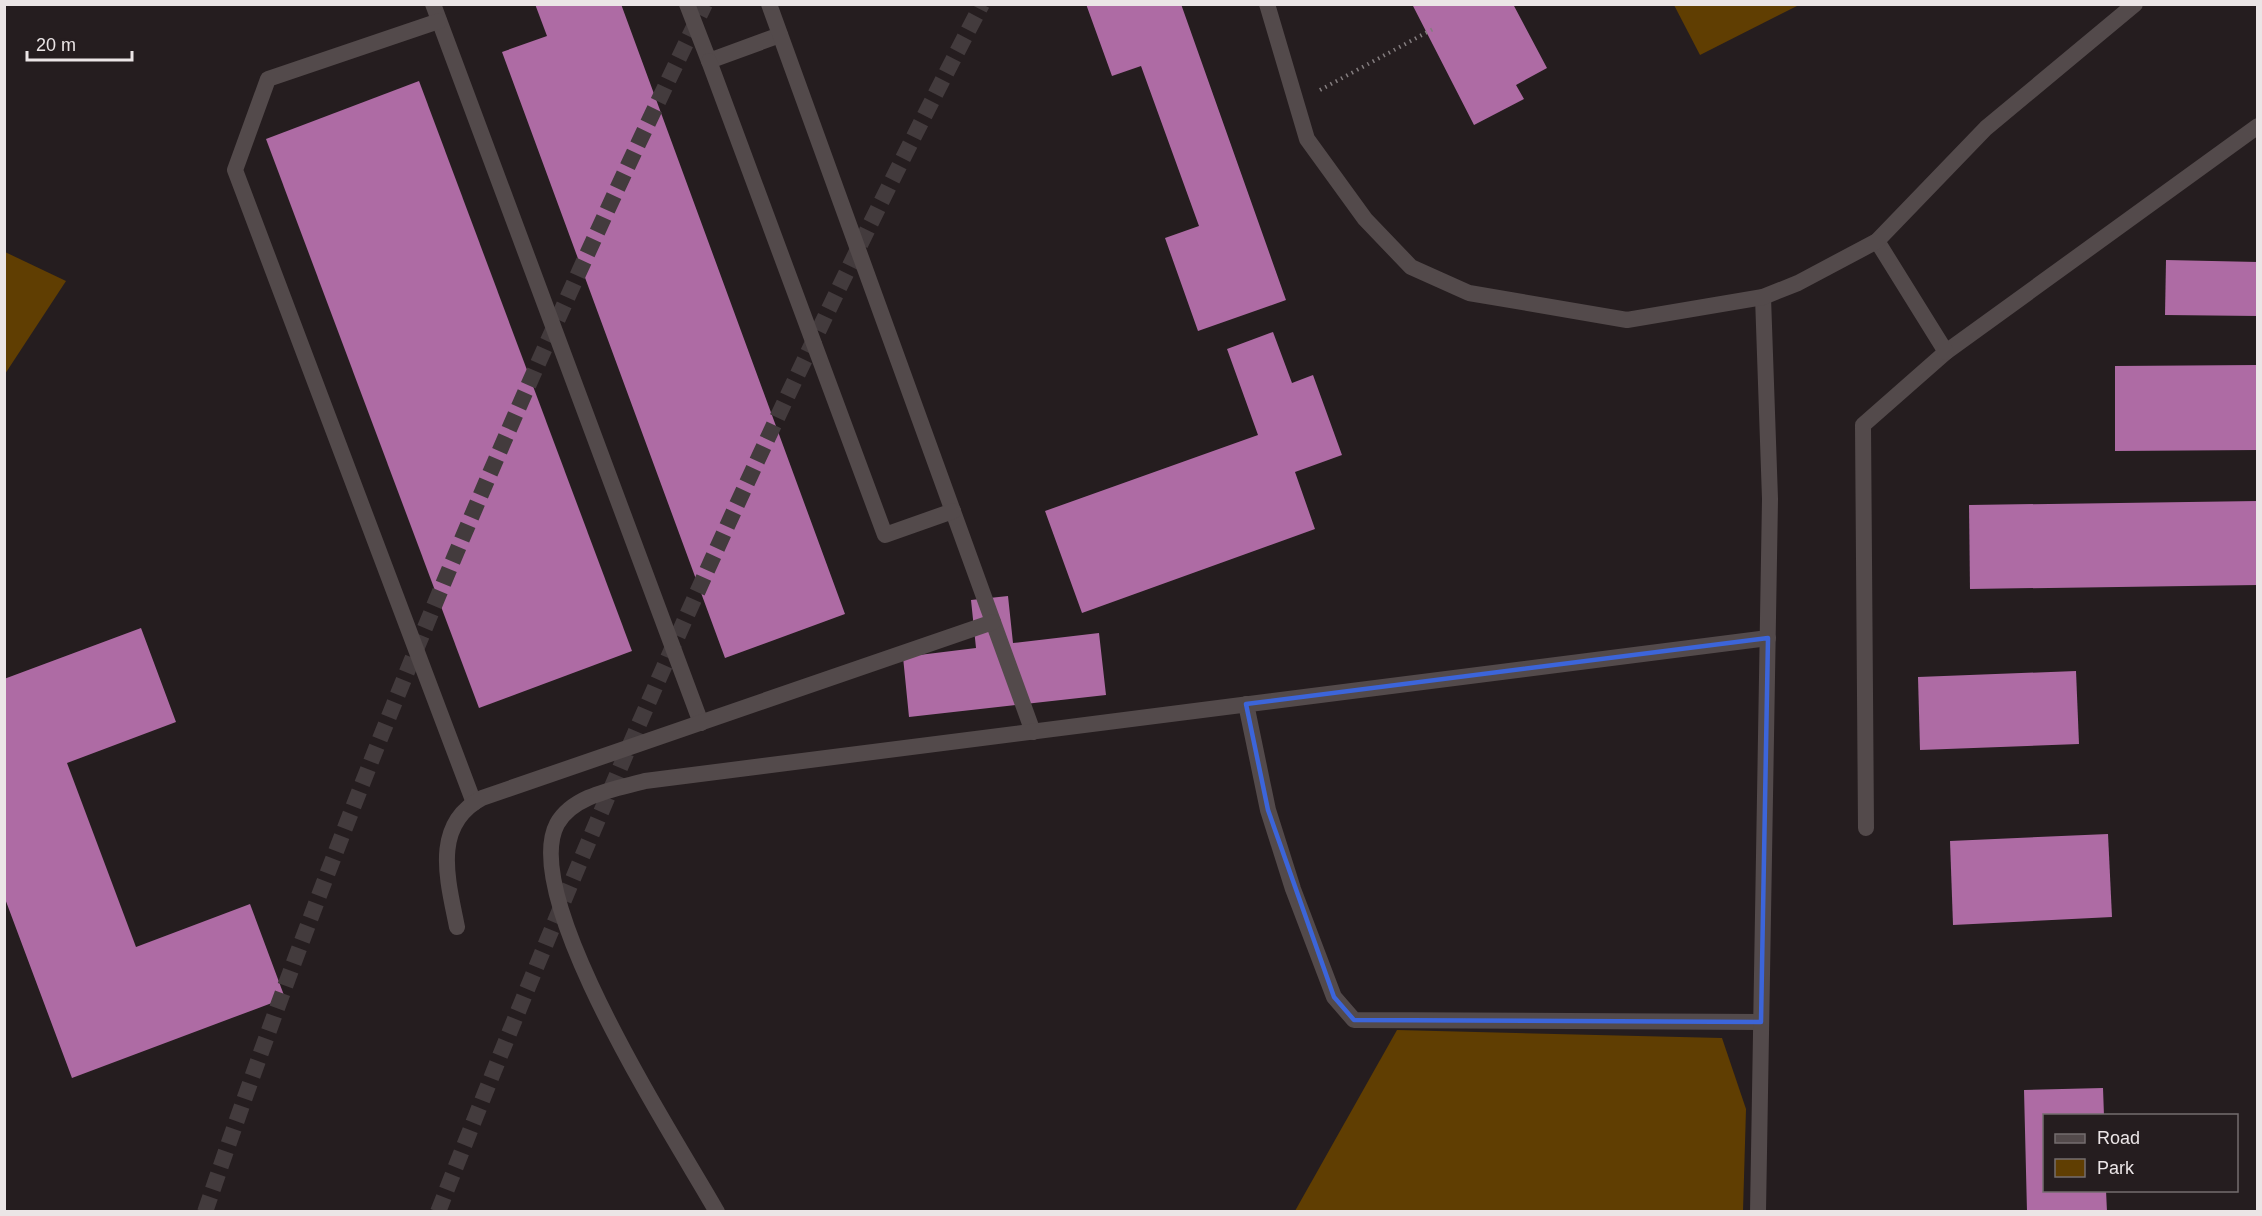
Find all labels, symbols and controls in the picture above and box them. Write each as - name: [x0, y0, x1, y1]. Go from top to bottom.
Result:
- scale bar: [27, 24, 132, 62]
- text: 20 m: [36, 35, 76, 55]
- legend: [2043, 1114, 2238, 1192]
- text: Road: [2097, 1128, 2140, 1148]
- text: Park: [2097, 1158, 2135, 1178]

